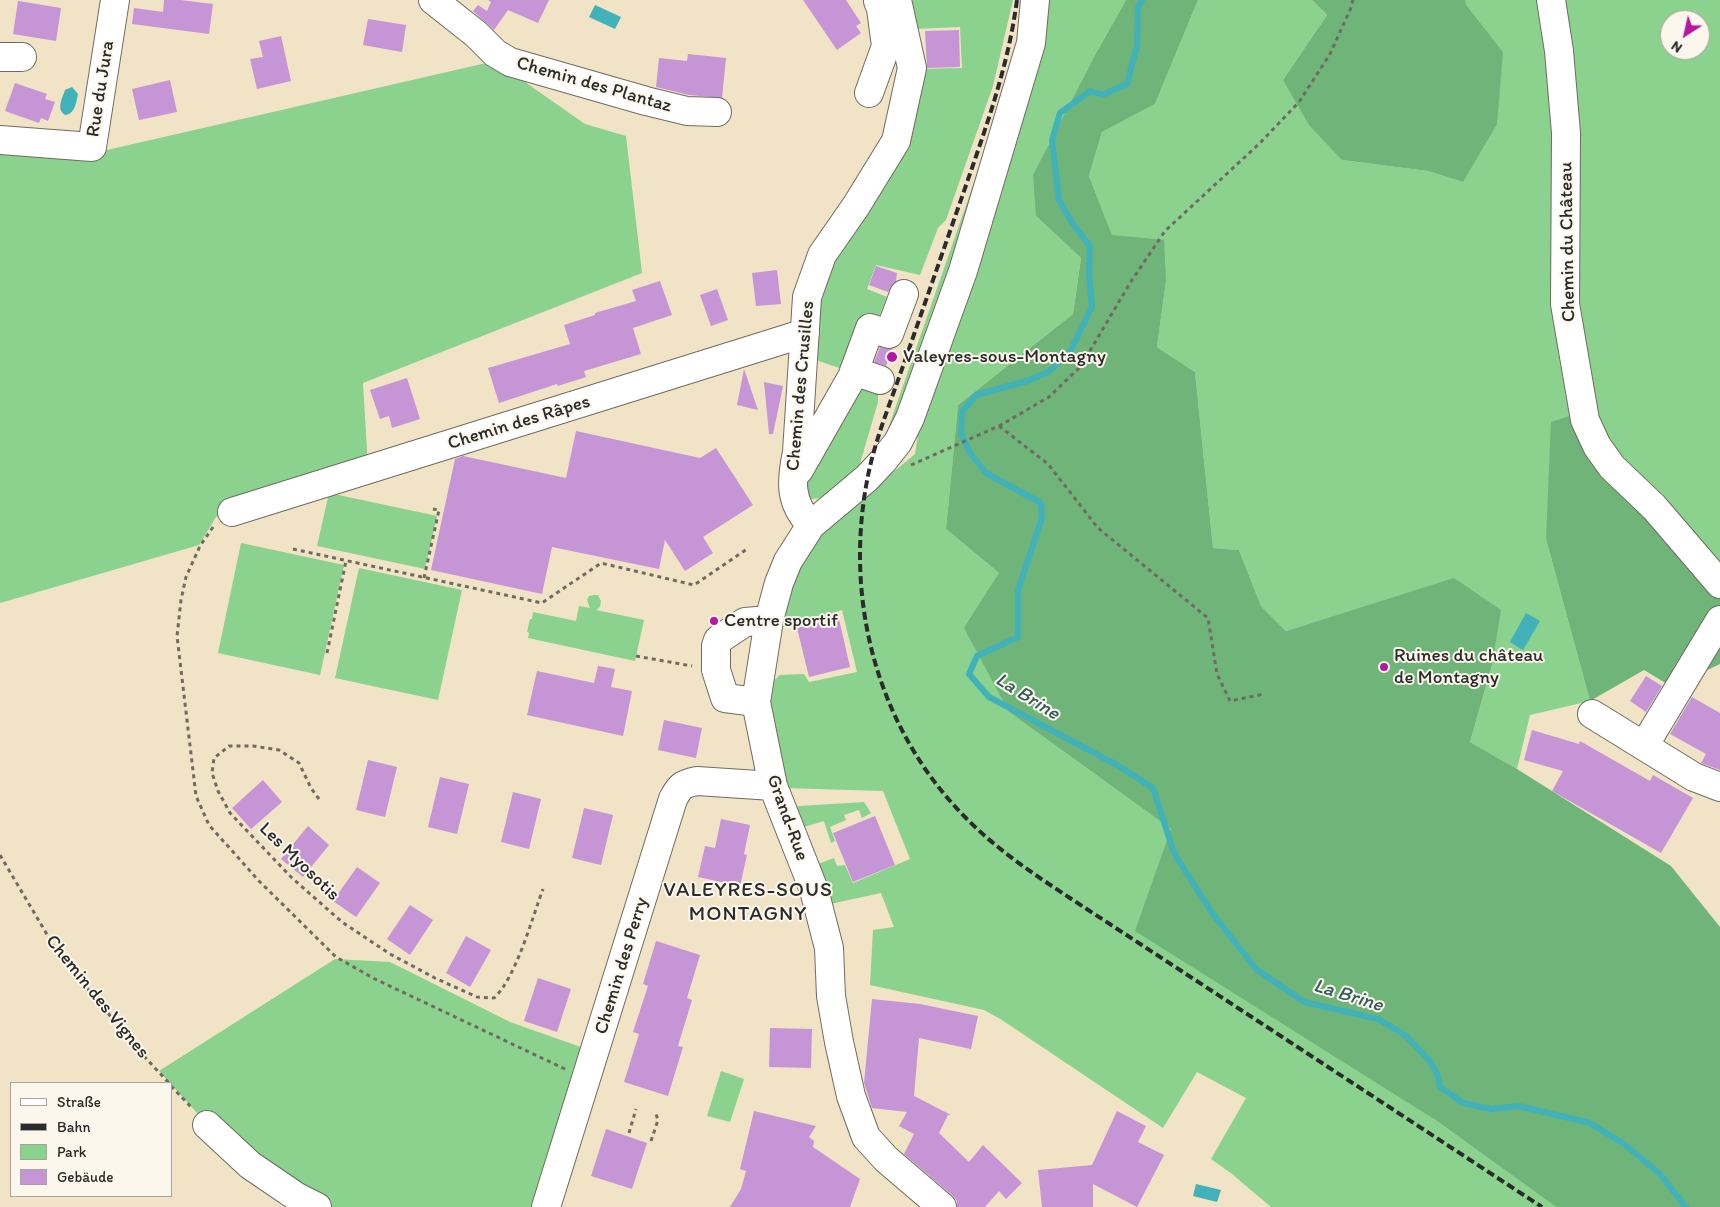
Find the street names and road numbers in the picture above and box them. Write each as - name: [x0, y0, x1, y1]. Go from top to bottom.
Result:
- street label: Rue du Jura: [82, 39, 120, 139]
- street label: Chemin des Plantaz: [514, 52, 674, 118]
- street label: Chemin du Château: [1555, 162, 1581, 322]
- street label: Chemin des Crusilles: [782, 300, 820, 472]
- street label: Chemin des Râpes: [445, 390, 593, 456]
- street label: Grand-Rue: [761, 772, 813, 864]
- street label: Les Myosotis: [254, 818, 344, 906]
- street label: Chemin des Perry: [590, 895, 654, 1037]
- street label: Chemin des Vignes: [40, 931, 154, 1063]

